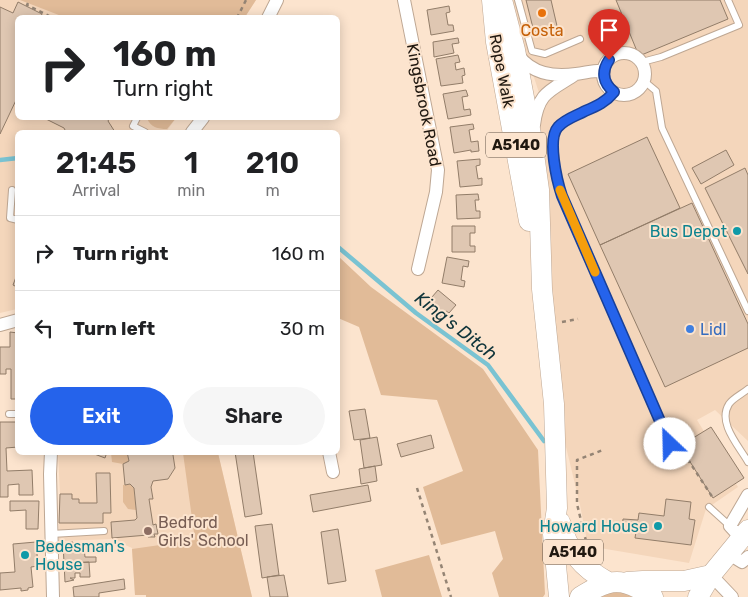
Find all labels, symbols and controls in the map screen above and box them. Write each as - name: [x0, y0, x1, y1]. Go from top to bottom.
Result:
- marker: Costa: [536, 7, 548, 19]
- pin: [588, 9, 630, 60]
- icon: arrive: [595, 16, 623, 44]
- place label: Costa: [520, 21, 564, 40]
- street label: Rope Walk: [486, 32, 519, 110]
- text: 160 m: [113, 33, 217, 75]
- icon: right: [30, 35, 95, 100]
- street label: Kingsbrook Road: [403, 42, 445, 168]
- text: Turn right: [113, 75, 213, 102]
- road number: A5140: [486, 132, 546, 158]
- text: 21:45: [56, 145, 137, 181]
- text: 1: [184, 145, 198, 181]
- text: 210: [246, 145, 299, 181]
- text: Arrival: [72, 181, 120, 200]
- text: min: [177, 181, 205, 200]
- text: m: [265, 181, 280, 200]
- place label: Bus Depot: [650, 222, 727, 241]
- marker: Bus Depot: [731, 225, 743, 237]
- icon: right: [30, 239, 58, 267]
- text: Turn right: [73, 242, 168, 265]
- text: 160 m: [272, 242, 325, 265]
- water label: King's Ditch: [410, 287, 502, 365]
- icon: left: [30, 314, 58, 342]
- text: Turn left: [73, 317, 155, 340]
- text: 30 m: [280, 317, 325, 340]
- place label: Lidl: [700, 320, 726, 339]
- marker: Lidl: [684, 323, 696, 335]
- button: Exit: [30, 387, 173, 445]
- button: Share: [183, 387, 325, 445]
- position arrow: [643, 417, 695, 469]
- place label: Bedford Girls' School: [158, 513, 249, 550]
- place label: Howard House: [539, 517, 648, 536]
- marker: Howard House: [652, 520, 664, 532]
- marker: Bedford Girls' School: [142, 525, 154, 537]
- place label: Bedesman's House: [35, 537, 125, 574]
- road number: A5140: [543, 540, 603, 564]
- marker: Bedesman's House: [19, 549, 31, 561]

